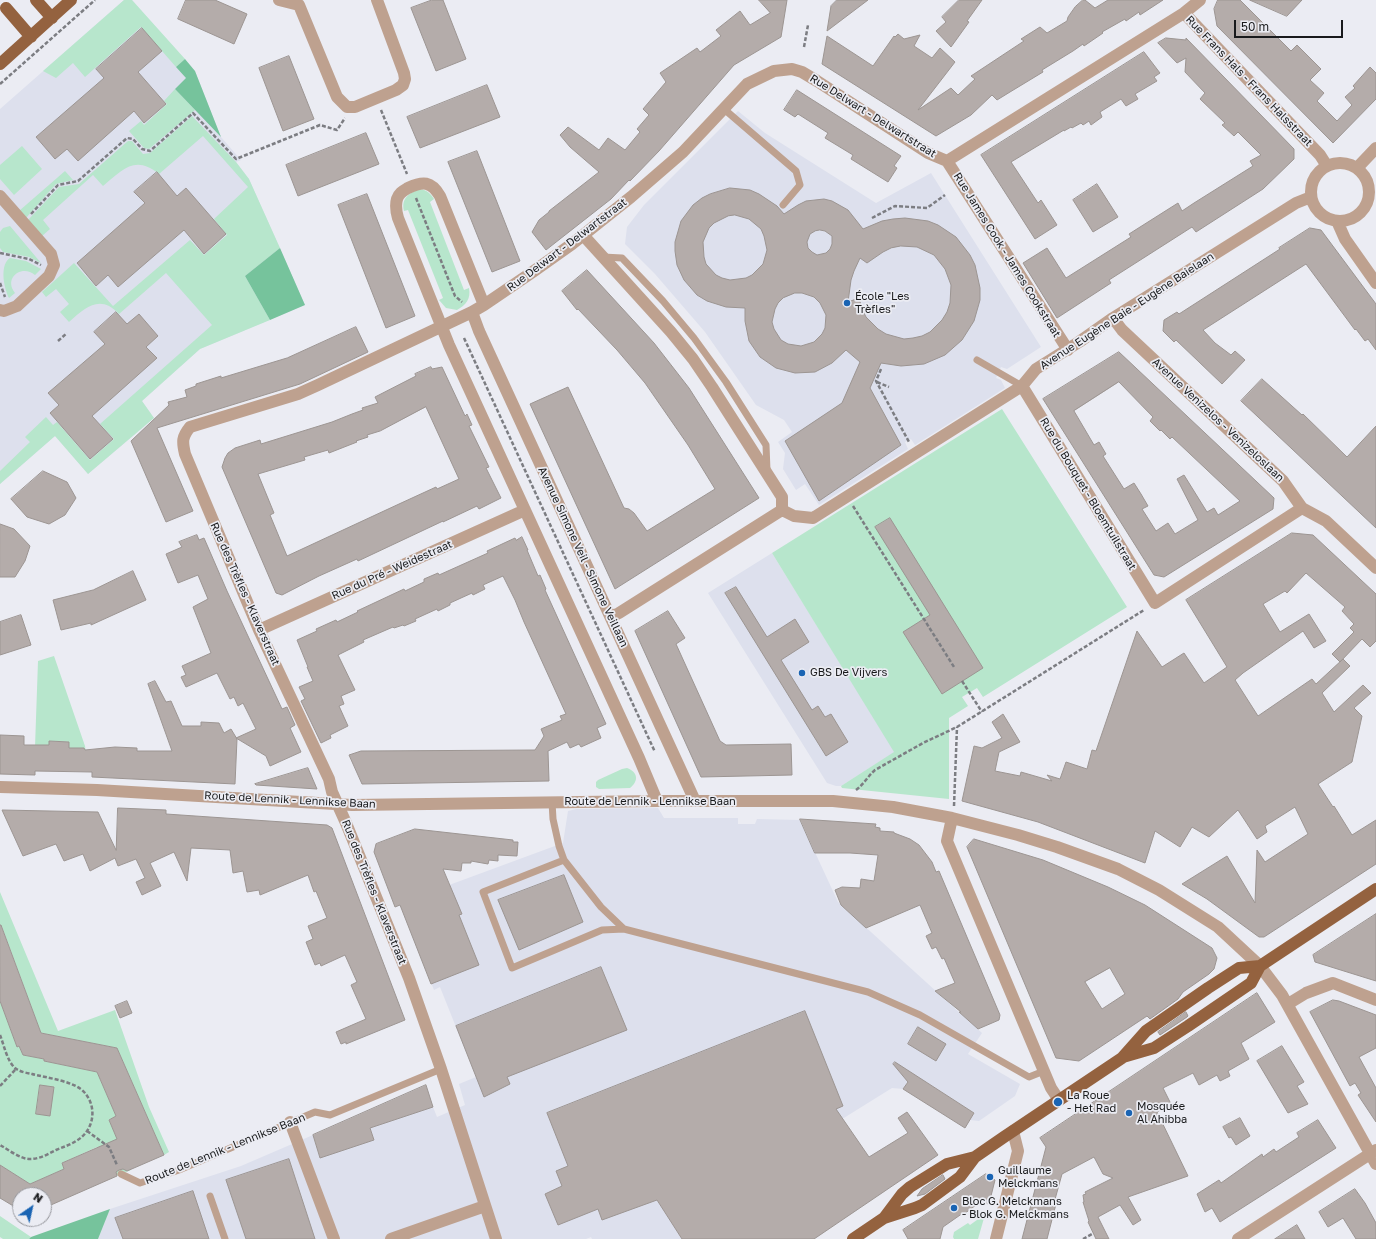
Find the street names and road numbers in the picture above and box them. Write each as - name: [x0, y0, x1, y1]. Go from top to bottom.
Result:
- street label: Rue Frans Hals - Frans Halsstraat: [1183, 13, 1315, 149]
- street label: Rue Delwart - Delwartstraat: [807, 72, 939, 160]
- street label: Rue James Cook - James Cookstraat: [951, 170, 1063, 340]
- street label: Rue Delwart - Delwartstraat: [505, 196, 629, 294]
- street label: Avenue Eugène Baie - Eugène Baielaan: [1038, 250, 1216, 372]
- street label: Avenue Venizelos - Venizeloslaan: [1149, 355, 1287, 485]
- street label: Rue du Bouquet - Bloemtuilstraat: [1037, 415, 1139, 573]
- street label: Avenue Simone Veil - Simone Veillaan: [535, 465, 631, 649]
- street label: Rue des Trèfles - Klaverstraat: [207, 520, 283, 668]
- street label: Rue du Pré - Weidestraat: [330, 537, 454, 603]
- street label: Route de Lennik - Lennikse Baan: [204, 789, 376, 811]
- street label: Route de Lennik - Lennikse Baan: [564, 795, 736, 809]
- street label: Rue des Trèfles - Klaverstraat: [339, 818, 409, 966]
- street label: Route de Lennik - Lennikse Baan: [143, 1111, 307, 1187]

